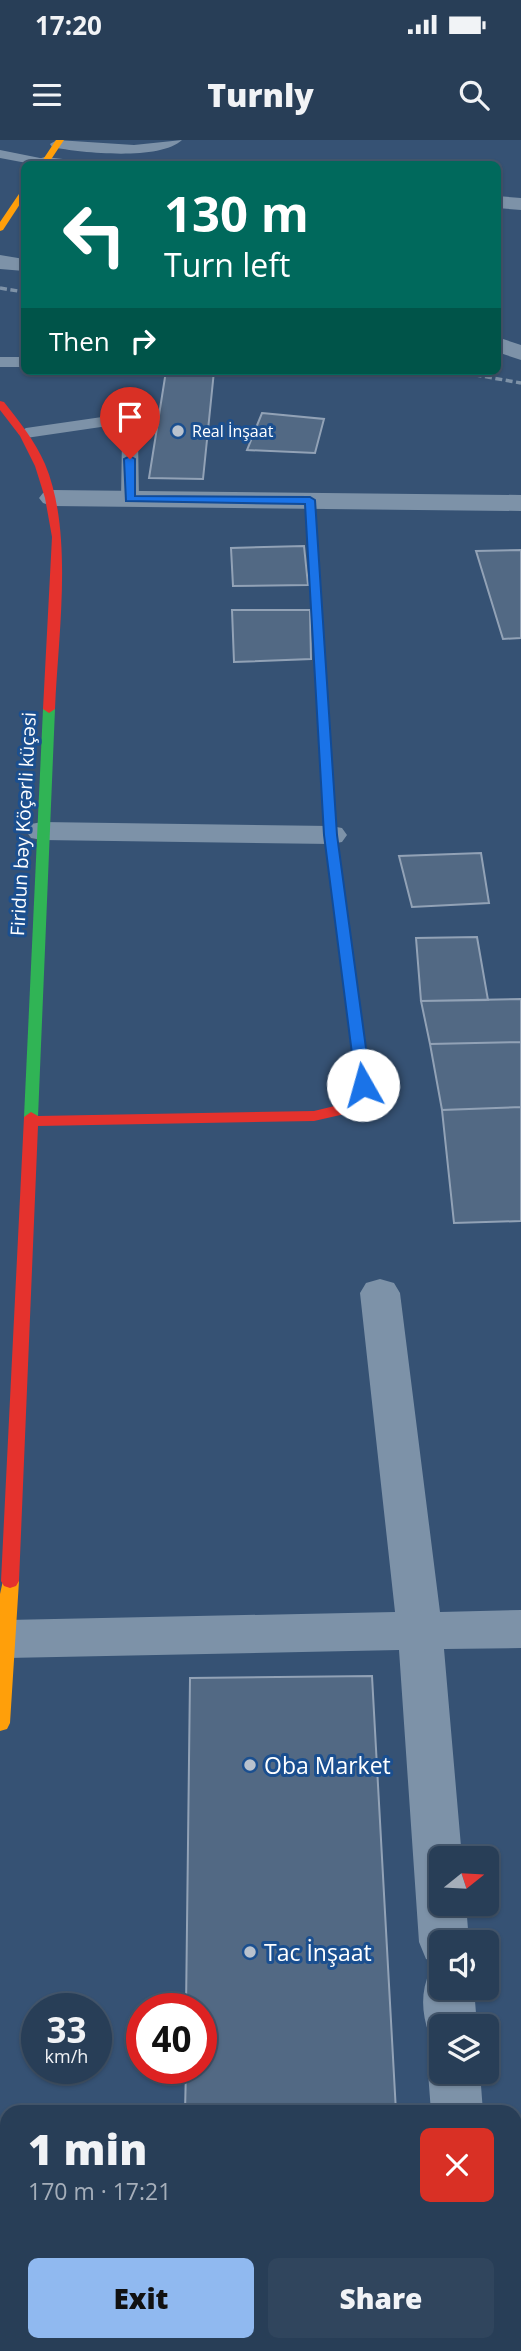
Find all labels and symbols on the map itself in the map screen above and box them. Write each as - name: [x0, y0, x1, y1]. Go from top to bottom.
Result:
- pin: [100, 387, 160, 459]
- place label: Real İnşaat: [192, 420, 274, 442]
- marker: Real İnşaat: [170, 423, 186, 439]
- street label: Firidun bəy Köçərli küçəsi: [4, 711, 42, 937]
- position arrow: [326, 1048, 400, 1122]
- place label: Oba Market: [264, 1749, 391, 1781]
- marker: Oba Market: [242, 1757, 258, 1773]
- north arrow: [429, 1846, 499, 1916]
- place label: Tac İnşaat: [264, 1936, 372, 1968]
- marker: Tac İnşaat: [242, 1944, 258, 1960]
- speed limit sign: 40: [126, 1993, 217, 2084]

